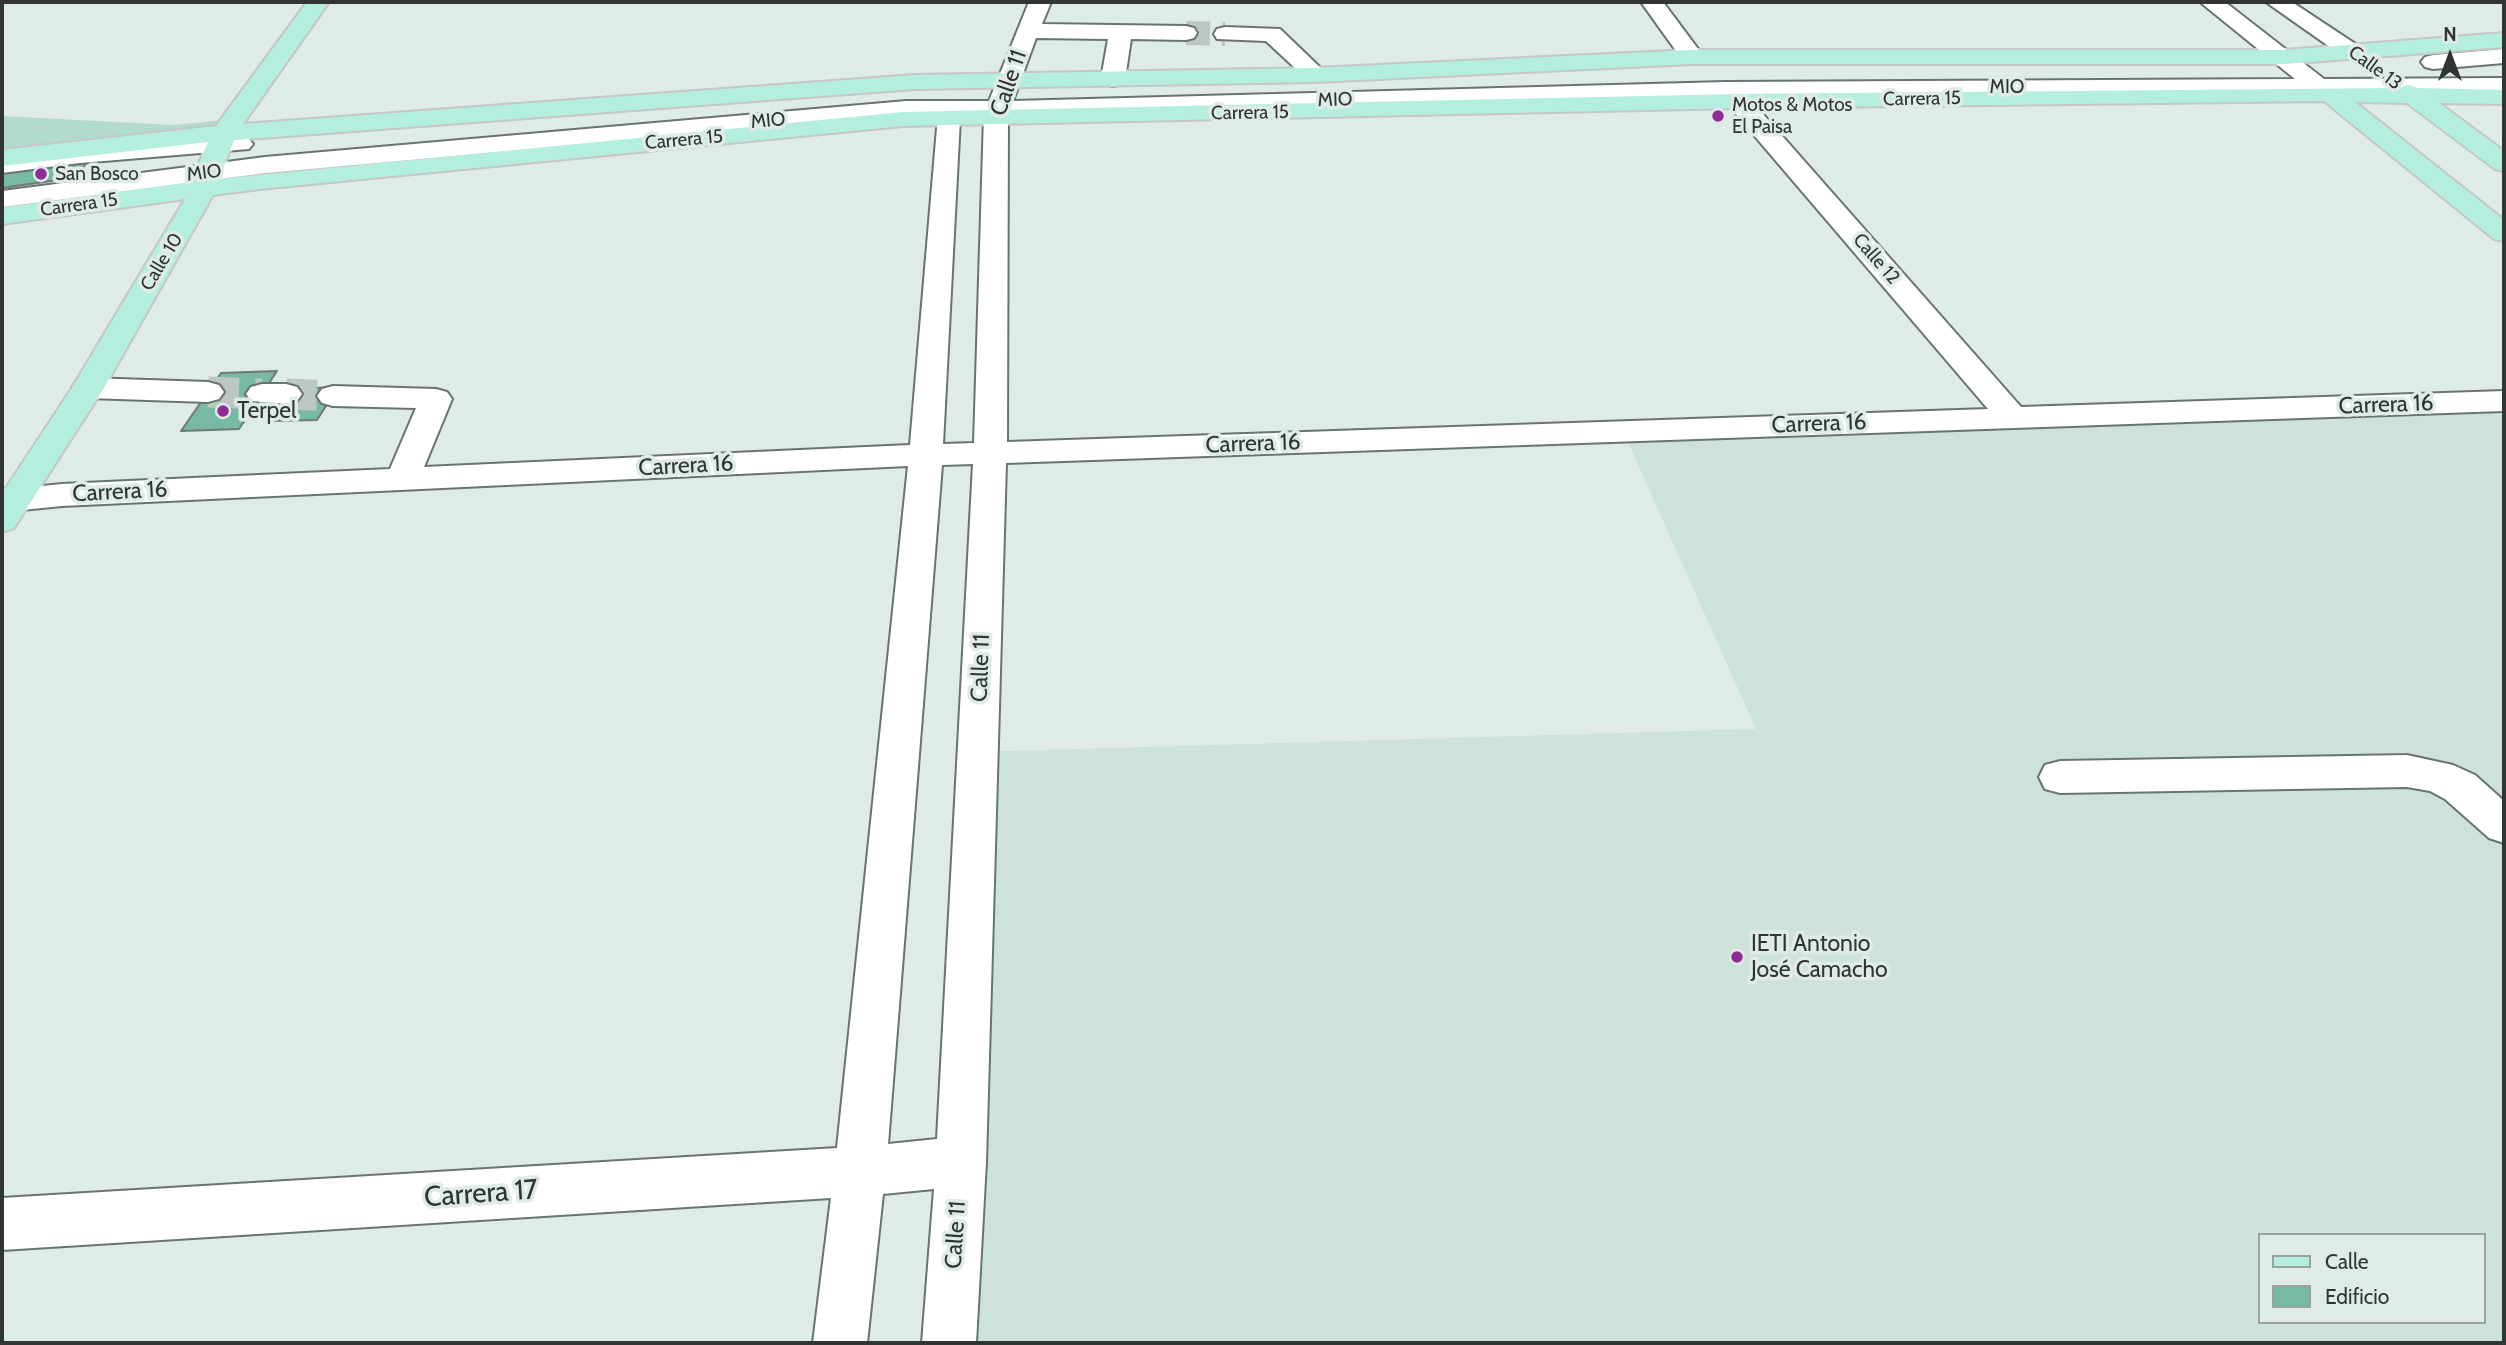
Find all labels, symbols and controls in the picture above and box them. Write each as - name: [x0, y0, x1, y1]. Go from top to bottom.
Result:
- north arrow: [2415, 21, 2485, 91]
- text: N: [2443, 23, 2457, 46]
- street label: Calle 13: [2344, 41, 2406, 95]
- street label: Calle 11: [985, 46, 1033, 120]
- street label: MIO: [1990, 76, 2024, 98]
- street label: Carrera 15: [1883, 87, 1961, 111]
- street label: MIO: [1317, 88, 1353, 112]
- place label: Motos & Motos El Paisa: [1732, 94, 1852, 138]
- street label: Carrera 15: [1211, 101, 1289, 125]
- street label: MIO: [750, 108, 786, 134]
- marker: Motos & Motos El Paisa: [1710, 108, 1726, 124]
- street label: Carrera 15: [644, 125, 724, 155]
- street label: MIO: [185, 160, 223, 186]
- place label: San Bosco: [55, 163, 139, 185]
- marker: San Bosco: [33, 166, 49, 182]
- street label: Carrera 15: [39, 188, 119, 222]
- street label: Calle 10: [136, 229, 188, 295]
- street label: Calle 12: [1848, 229, 1904, 289]
- street label: Carrera 16: [2338, 390, 2434, 420]
- place label: Terpel: [237, 397, 297, 425]
- marker: Terpel: [215, 403, 231, 419]
- street label: Carrera 16: [1771, 409, 1867, 439]
- street label: Carrera 16: [1205, 429, 1301, 459]
- street label: Carrera 16: [638, 450, 734, 482]
- street label: Carrera 16: [72, 476, 168, 508]
- street label: Calle 11: [966, 634, 996, 702]
- place label: IETI Antonio José Camacho: [1751, 930, 1888, 984]
- marker: IETI Antonio José Camacho: [1729, 949, 1745, 965]
- street label: Carrera 17: [423, 1173, 539, 1215]
- street label: Calle 11: [940, 1200, 972, 1270]
- legend: [2258, 1233, 2485, 1324]
- text: Calle: [2325, 1249, 2369, 1274]
- text: Edificio: [2325, 1284, 2389, 1309]

